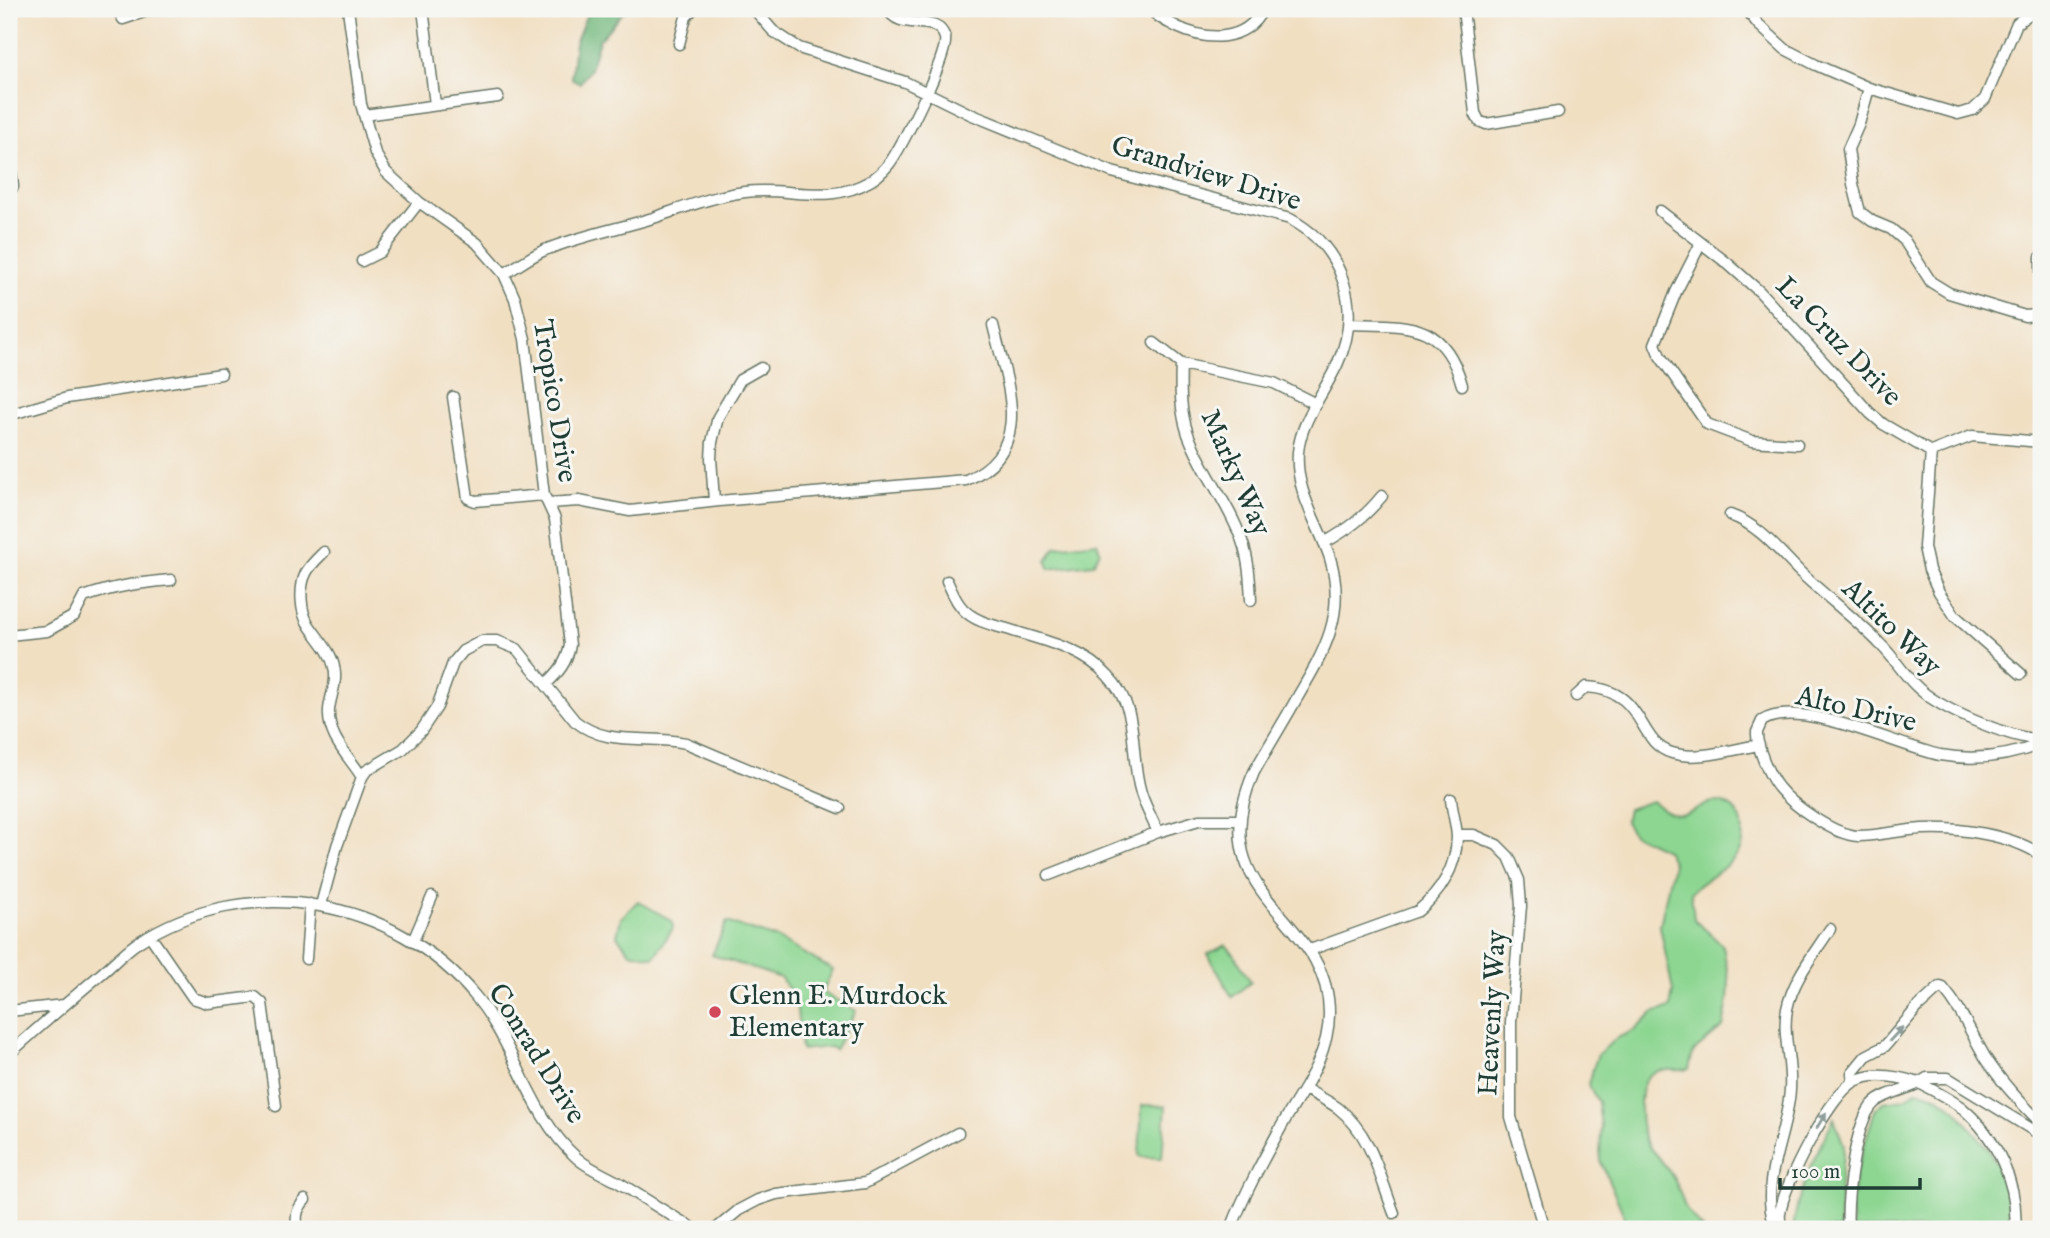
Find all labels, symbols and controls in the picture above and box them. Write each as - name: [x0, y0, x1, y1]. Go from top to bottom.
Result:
- street label: Grandview Drive: [1107, 129, 1305, 220]
- street label: La Cruz Drive: [1767, 270, 1909, 414]
- street label: Tropico Drive: [524, 317, 584, 485]
- street label: Marky Way: [1192, 405, 1278, 542]
- street label: Altito Way: [1833, 571, 1948, 684]
- street label: Alto Drive: [1791, 679, 1920, 741]
- street label: Heavenly Way: [1471, 929, 1515, 1097]
- street label: Conrad Drive: [479, 977, 593, 1131]
- place label: Glenn E. Murdock Elementary: [729, 979, 948, 1046]
- marker: Glenn E. Murdock Elementary: [707, 1004, 723, 1020]
- one-way arrow: [1887, 1026, 1903, 1043]
- one-way arrow: [1814, 1112, 1827, 1131]
- scale bar: [1780, 1147, 1920, 1191]
- text: 100 m: [1791, 1159, 1840, 1186]

